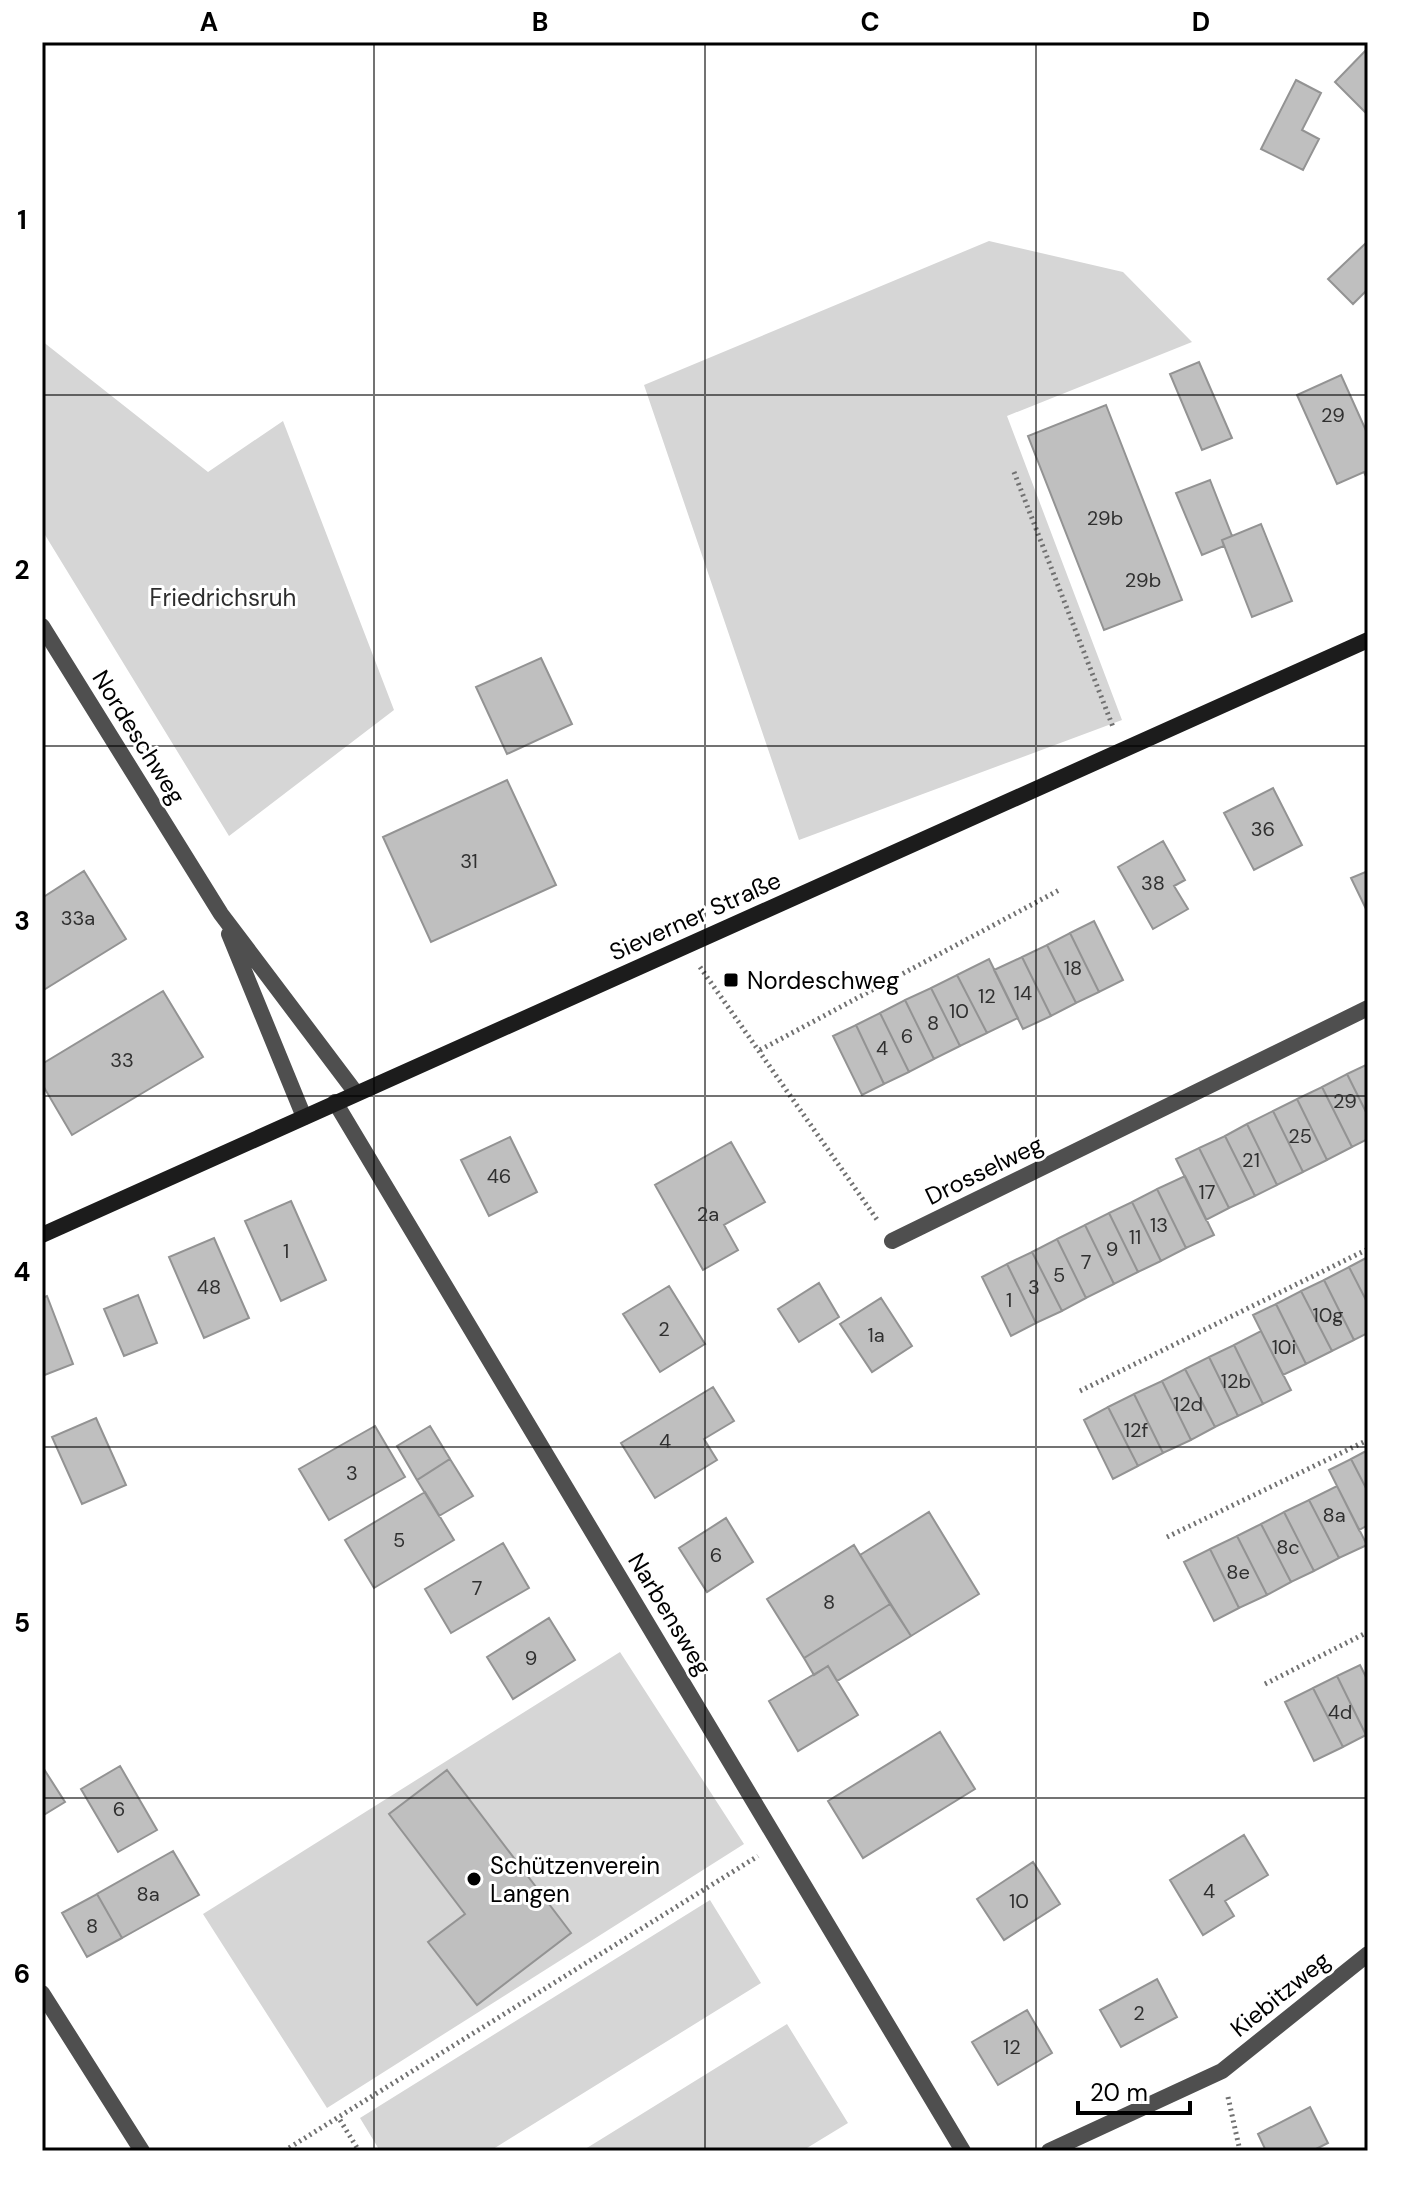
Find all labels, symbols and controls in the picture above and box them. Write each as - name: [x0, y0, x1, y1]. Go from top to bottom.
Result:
- text: A: [200, 5, 218, 39]
- text: B: [532, 5, 548, 39]
- text: C: [860, 5, 880, 39]
- text: D: [1192, 5, 1210, 39]
- text: 1: [17, 203, 27, 237]
- house number: 29: [1321, 402, 1345, 428]
- house number: 29b: [1087, 505, 1123, 531]
- text: 2: [14, 553, 30, 587]
- house number: 29b: [1125, 567, 1161, 593]
- park label: Friedrichsruh: [150, 582, 296, 613]
- street label: Nordeschweg: [85, 664, 193, 810]
- house number: 36: [1251, 816, 1275, 842]
- house number: 31: [460, 848, 478, 874]
- street label: Sieverner Straße: [604, 864, 786, 968]
- house number: 38: [1141, 870, 1165, 896]
- text: 3: [14, 904, 30, 938]
- house number: 33a: [61, 905, 95, 931]
- house number: 18: [1064, 955, 1082, 981]
- place label: Nordeschweg: [747, 965, 899, 996]
- marker: Nordeschweg: [722, 971, 740, 989]
- house number: 14: [1014, 980, 1032, 1006]
- house number: 12: [978, 983, 996, 1009]
- house number: 10: [949, 998, 969, 1024]
- house number: 8: [927, 1010, 939, 1036]
- house number: 6: [901, 1023, 913, 1049]
- house number: 4: [876, 1035, 888, 1061]
- house number: 33: [110, 1047, 134, 1073]
- house number: 29: [1333, 1088, 1357, 1114]
- house number: 25: [1288, 1123, 1312, 1149]
- street label: Drosselweg: [920, 1128, 1048, 1212]
- house number: 21: [1242, 1147, 1260, 1173]
- house number: 46: [487, 1163, 511, 1189]
- house number: 17: [1199, 1179, 1215, 1205]
- house number: 2a: [697, 1201, 719, 1227]
- house number: 13: [1150, 1212, 1168, 1238]
- house number: 11: [1129, 1224, 1141, 1250]
- house number: 9: [1106, 1236, 1118, 1262]
- house number: 1: [283, 1238, 289, 1264]
- house number: 7: [1081, 1249, 1091, 1275]
- text: 4: [14, 1255, 30, 1289]
- house number: 5: [1053, 1262, 1065, 1288]
- house number: 48: [197, 1274, 221, 1300]
- house number: 3: [1028, 1274, 1040, 1300]
- house number: 1: [1006, 1287, 1012, 1313]
- house number: 10g: [1312, 1302, 1344, 1328]
- house number: 2: [658, 1316, 670, 1342]
- house number: 1a: [867, 1322, 885, 1348]
- house number: 10i: [1272, 1334, 1296, 1360]
- house number: 12b: [1221, 1368, 1251, 1394]
- house number: 12d: [1173, 1391, 1203, 1417]
- house number: 12f: [1124, 1417, 1149, 1443]
- house number: 4: [659, 1428, 671, 1454]
- house number: 3: [346, 1460, 358, 1486]
- house number: 8a: [1322, 1502, 1346, 1528]
- house number: 5: [393, 1527, 405, 1553]
- house number: 8c: [1276, 1534, 1300, 1560]
- house number: 6: [710, 1542, 722, 1568]
- street label: Narbensweg: [621, 1547, 719, 1681]
- house number: 8e: [1226, 1559, 1250, 1585]
- house number: 7: [472, 1575, 482, 1601]
- house number: 8: [823, 1589, 835, 1615]
- text: 5: [14, 1606, 30, 1640]
- house number: 9: [525, 1645, 537, 1671]
- house number: 4d: [1328, 1699, 1352, 1725]
- house number: 6: [113, 1796, 125, 1822]
- place label: Schützenverein Langen: [490, 1850, 660, 1909]
- marker: Schützenverein Langen: [465, 1870, 483, 1888]
- house number: 4: [1203, 1878, 1215, 1904]
- house number: 8a: [136, 1881, 160, 1907]
- house number: 10: [1009, 1888, 1029, 1914]
- house number: 8: [86, 1913, 98, 1939]
- street label: Kiebitzweg: [1224, 1944, 1336, 2044]
- text: 6: [14, 1957, 30, 1991]
- house number: 2: [1133, 2000, 1145, 2026]
- house number: 12: [1003, 2034, 1021, 2060]
- scale bar: [1078, 2065, 1190, 2115]
- text: 20 m: [1090, 2077, 1148, 2108]

